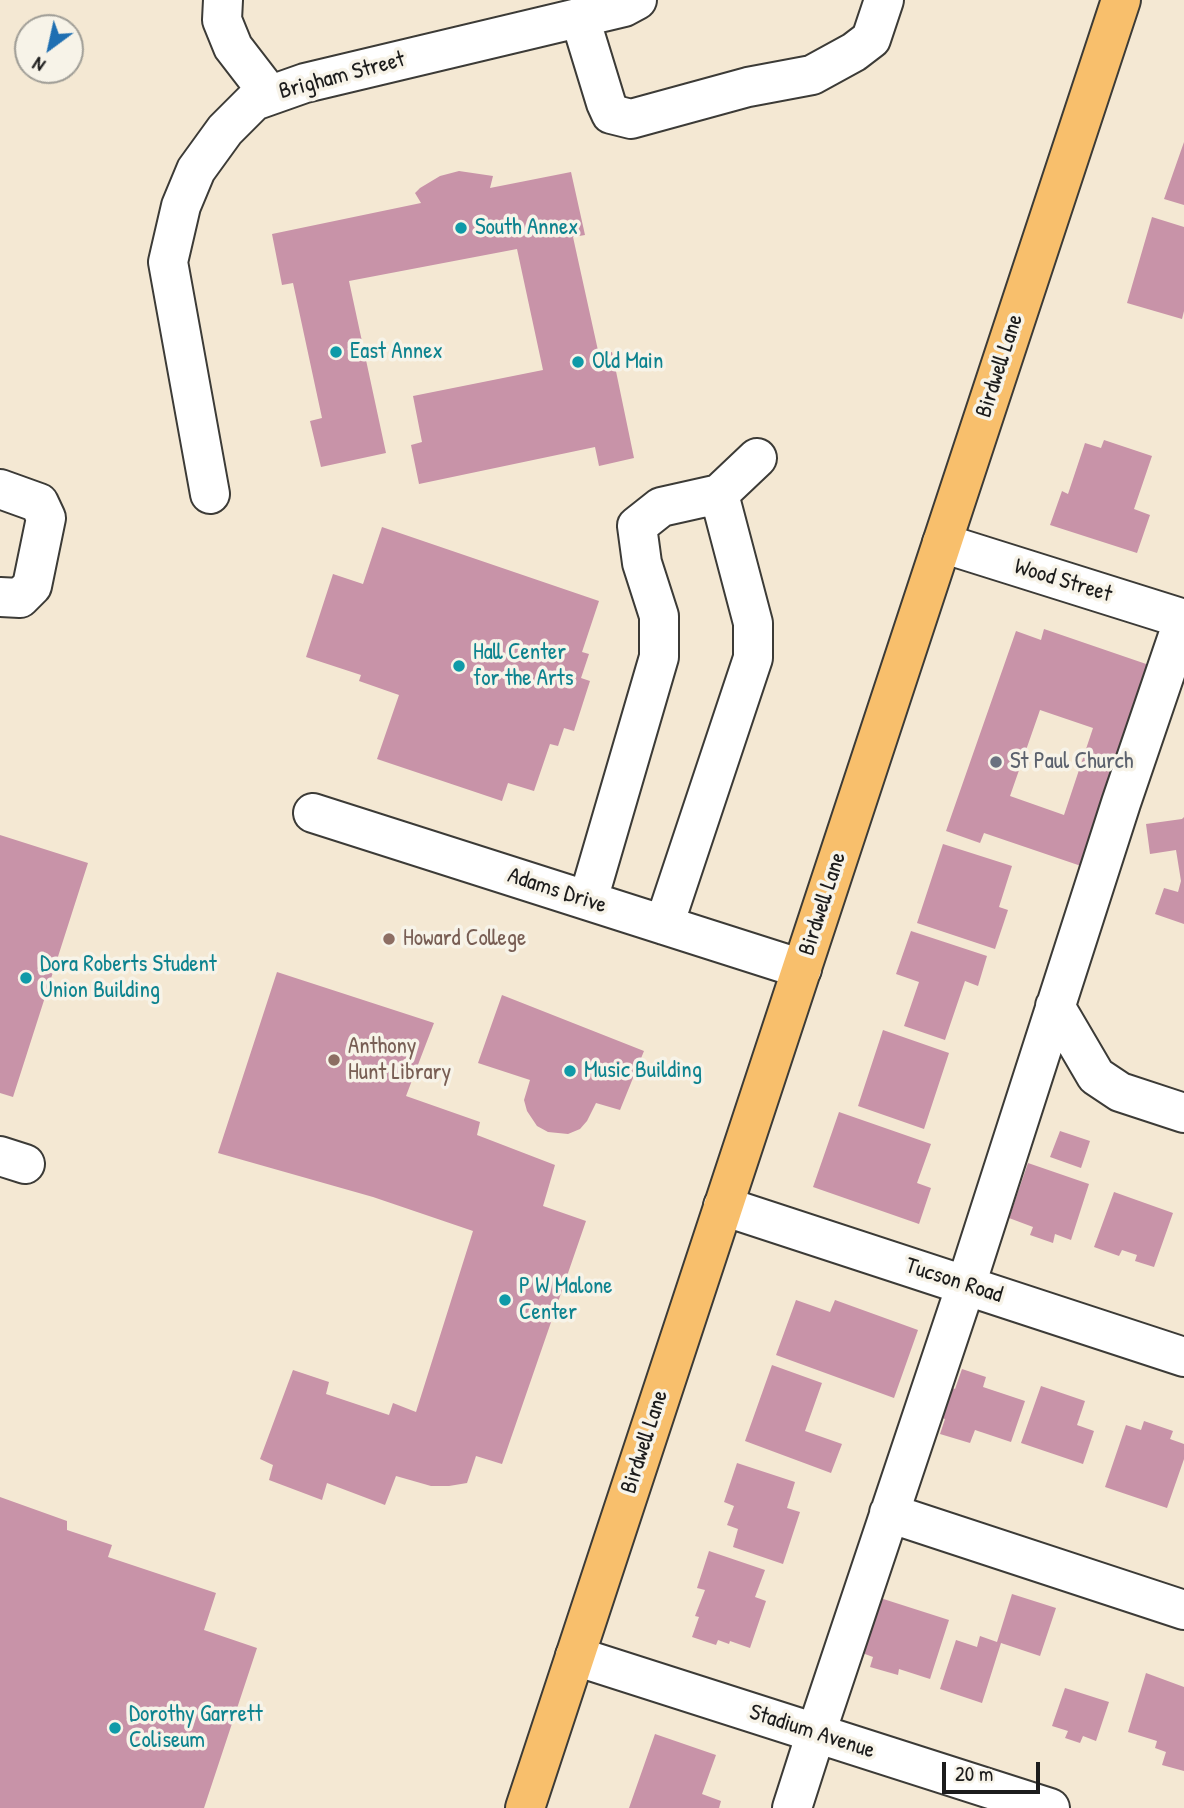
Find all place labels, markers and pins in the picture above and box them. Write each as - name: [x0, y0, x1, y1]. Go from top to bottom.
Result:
- place label: South Annex: [475, 214, 578, 242]
- marker: South Annex: [453, 220, 469, 236]
- place label: East Annex: [350, 338, 443, 366]
- marker: East Annex: [328, 344, 344, 360]
- place label: Old Main: [592, 348, 663, 376]
- marker: Old Main: [570, 354, 586, 370]
- place label: Hall Center for the Arts: [473, 639, 574, 693]
- marker: Hall Center for the Arts: [451, 658, 467, 674]
- place label: St Paul Church: [1010, 748, 1133, 776]
- marker: St Paul Church: [988, 754, 1004, 770]
- place label: Howard College: [403, 925, 526, 953]
- marker: Howard College: [381, 931, 397, 947]
- place label: Dora Roberts Student Union Building: [40, 951, 217, 1005]
- marker: Dora Roberts Student Union Building: [18, 970, 34, 986]
- place label: Anthony Hunt Library: [348, 1033, 451, 1087]
- marker: Anthony Hunt Library: [326, 1052, 342, 1068]
- place label: Music Building: [584, 1057, 702, 1085]
- marker: Music Building: [562, 1063, 578, 1079]
- place label: P W Malone Center: [519, 1273, 612, 1327]
- marker: P W Malone Center: [497, 1292, 513, 1308]
- place label: Dorothy Garrett Coliseum: [129, 1701, 263, 1755]
- marker: Dorothy Garrett Coliseum: [107, 1720, 123, 1736]

